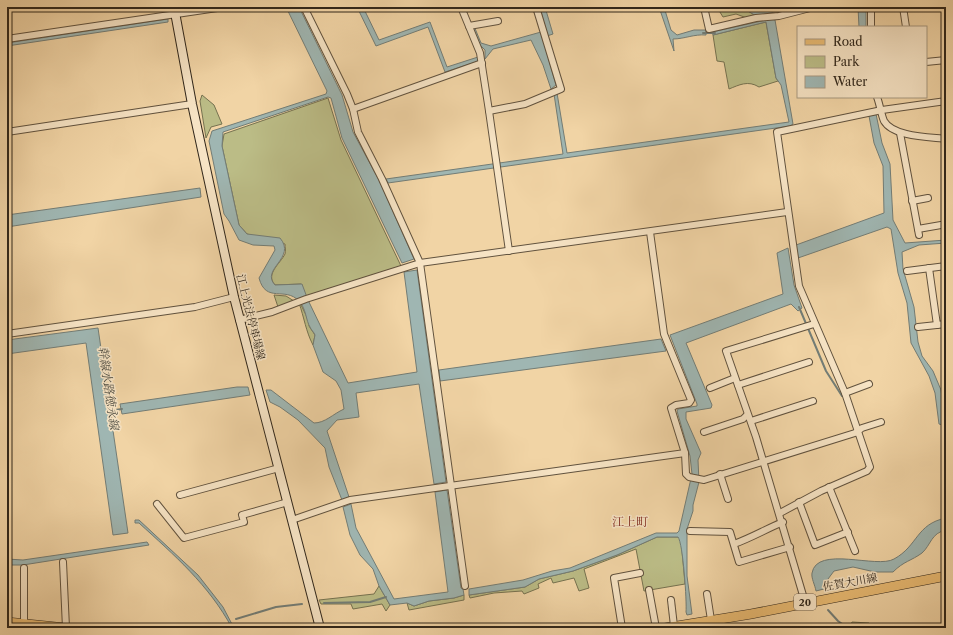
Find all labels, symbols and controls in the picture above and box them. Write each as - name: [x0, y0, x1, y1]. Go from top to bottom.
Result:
- legend: [797, 26, 927, 98]
- text: Road: [833, 34, 863, 49]
- text: Park: [833, 54, 860, 69]
- text: Water: [832, 74, 867, 89]
- street label: 江上光法停車場線: [234, 273, 268, 361]
- water label: 幹線水路徳永線: [96, 345, 123, 433]
- district label: 江上町: [612, 514, 648, 529]
- street label: 佐賀大川線: [822, 570, 878, 594]
- road number: 20: [794, 594, 816, 610]

